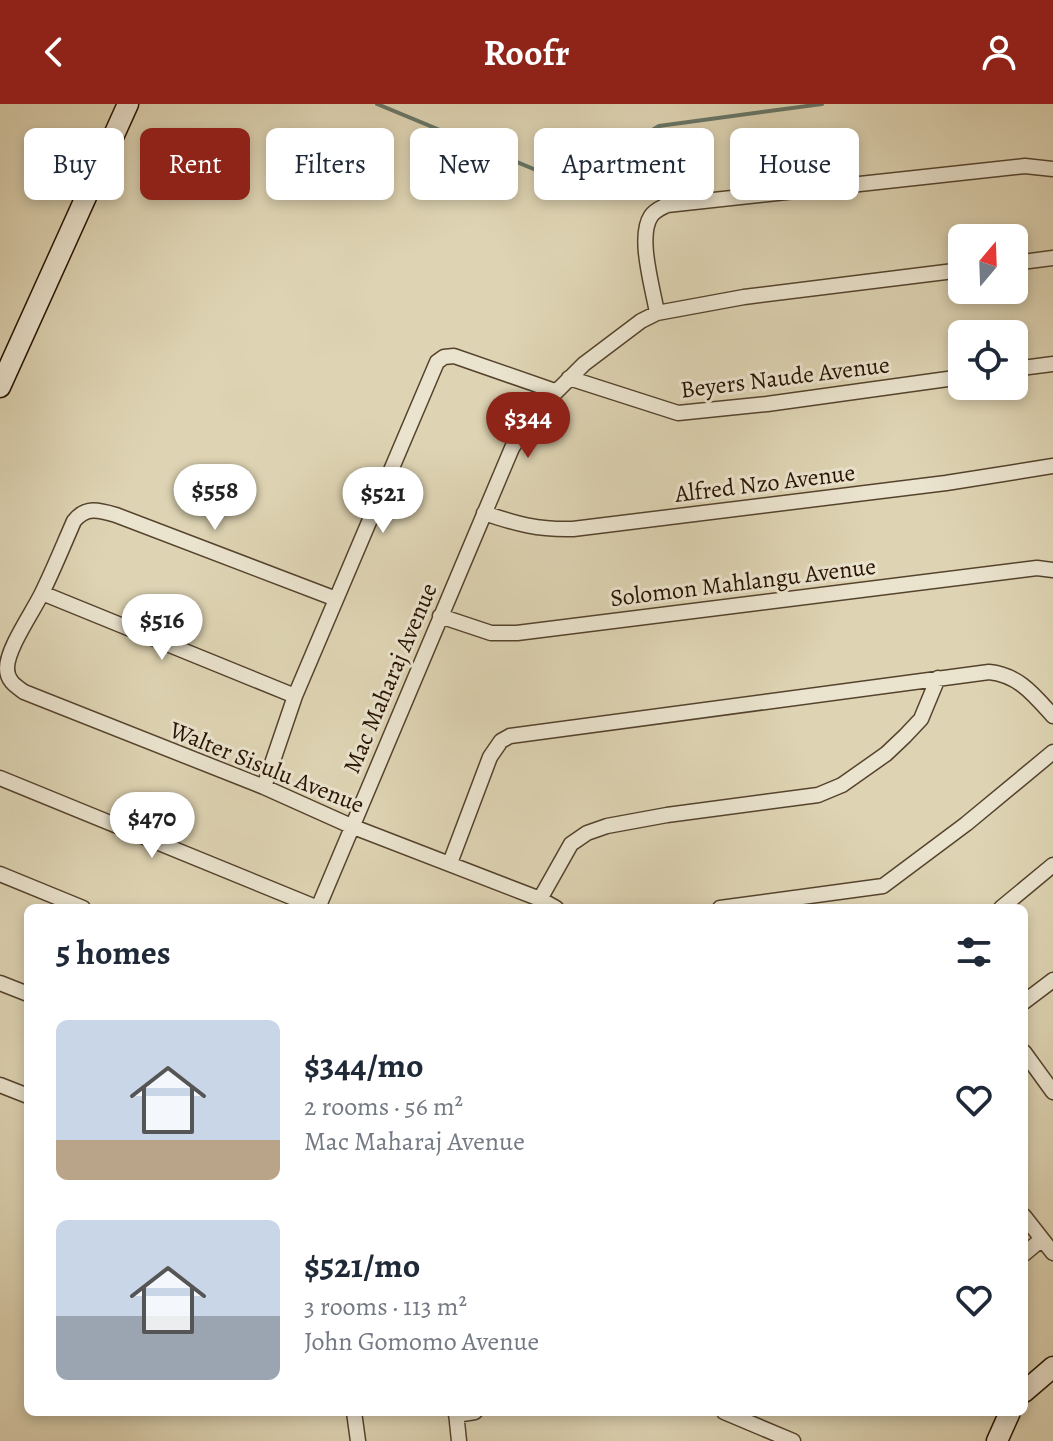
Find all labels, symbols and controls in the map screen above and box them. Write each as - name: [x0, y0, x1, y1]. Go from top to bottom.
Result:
- text: Roofr: [483, 28, 570, 77]
- icon: back: [32, 30, 76, 74]
- icon: person: [977, 30, 1021, 74]
- chip: Buy: [24, 128, 124, 200]
- chip: Rent: [140, 128, 250, 200]
- chip: Filters: [266, 128, 394, 200]
- chip: New: [410, 128, 518, 200]
- chip: Apartment: [534, 128, 714, 200]
- chip: House: [730, 128, 859, 200]
- north arrow: [948, 224, 1028, 304]
- map controls: [948, 224, 1028, 400]
- button: locate: [948, 320, 1028, 400]
- street label: Beyers Naude Avenue: [679, 348, 891, 406]
- pin: $344: [481, 392, 575, 460]
- text: $344: [504, 400, 552, 435]
- street label: Alfred Nzo Avenue: [672, 456, 857, 510]
- pin: $558: [168, 464, 262, 532]
- pin: $521: [336, 467, 430, 535]
- text: $558: [192, 472, 238, 507]
- text: $521: [360, 475, 406, 510]
- street label: Solomon Mahlangu Avenue: [608, 550, 878, 614]
- street label: Mac Maharaj Avenue: [335, 578, 445, 778]
- pin: $516: [115, 594, 209, 662]
- text: $516: [140, 602, 184, 637]
- street label: Walter Sisulu Avenue: [164, 713, 369, 821]
- pin: $470: [105, 792, 199, 860]
- text: $470: [128, 800, 176, 835]
- text: 5 homes: [56, 929, 171, 976]
- icon: filters: [952, 930, 996, 974]
- text: $344/mo: [304, 1042, 424, 1089]
- icon: home: [120, 1052, 216, 1148]
- icon: heart: [952, 1078, 996, 1122]
- text: 2 rooms · 56 m²: [304, 1089, 463, 1124]
- text: Mac Maharaj Avenue: [304, 1124, 525, 1159]
- text: $521/mo: [304, 1242, 420, 1289]
- icon: home: [120, 1252, 216, 1348]
- icon: heart: [952, 1278, 996, 1322]
- text: 3 rooms · 113 m²: [304, 1289, 467, 1324]
- text: John Gomomo Avenue: [304, 1324, 539, 1359]

